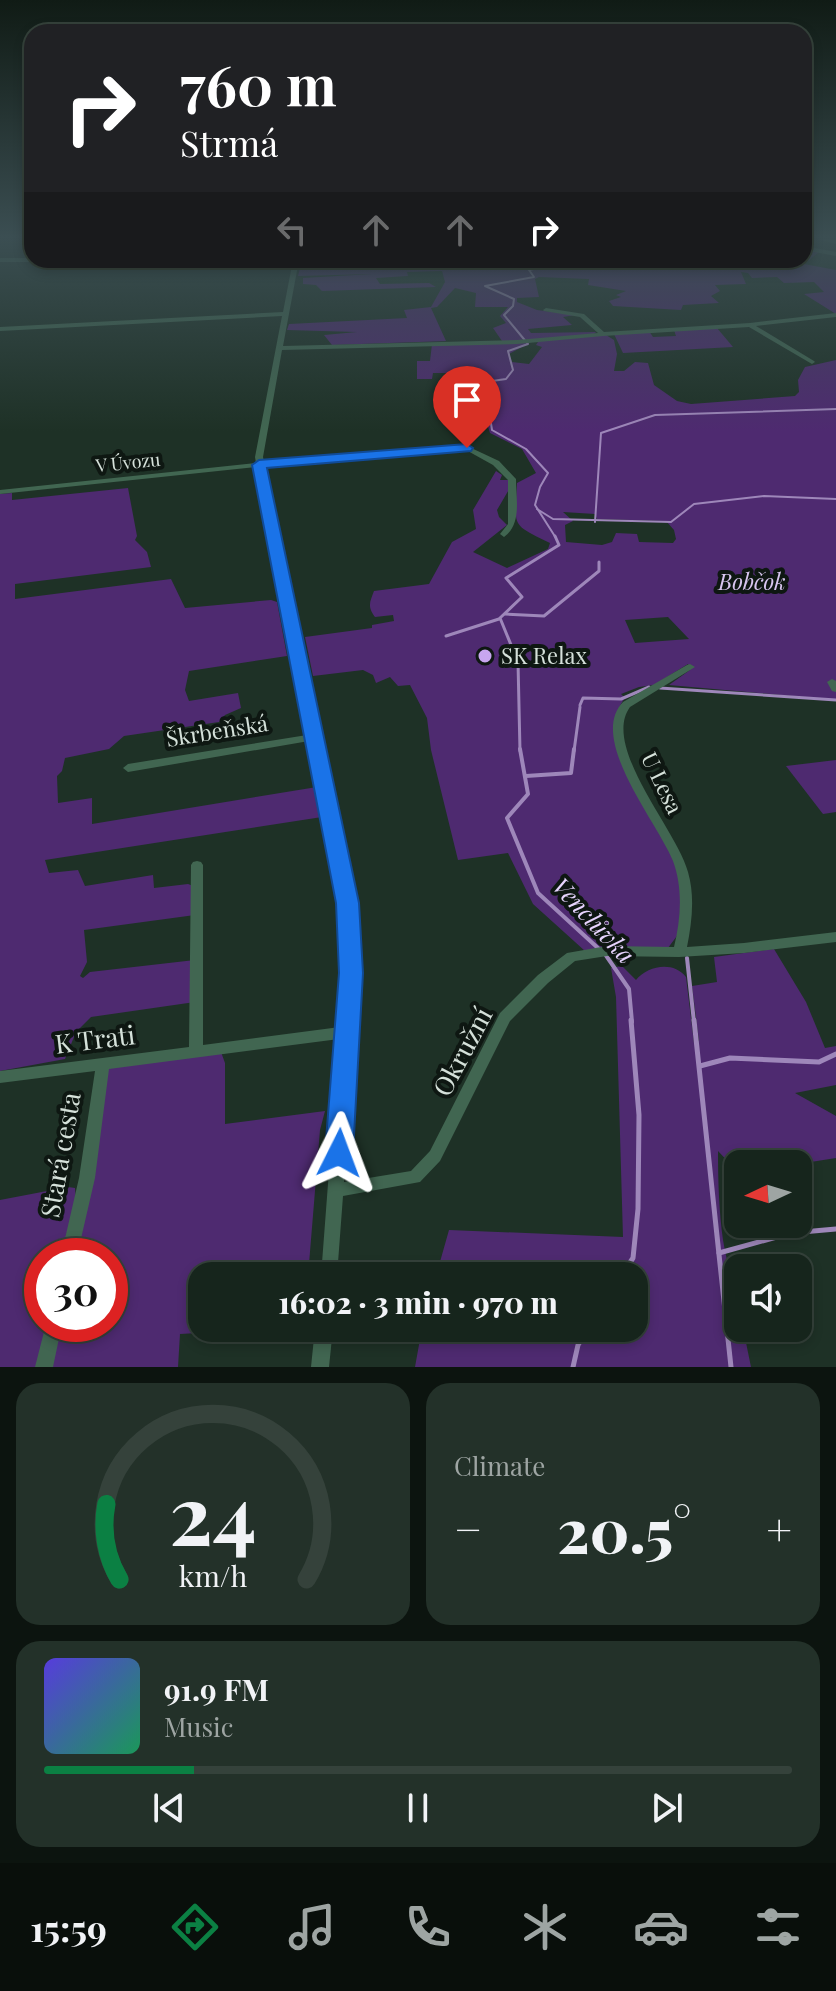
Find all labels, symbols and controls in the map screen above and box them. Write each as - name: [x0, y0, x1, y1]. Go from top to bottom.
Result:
- text: 760 m: [180, 46, 337, 121]
- icon: right: [48, 56, 152, 160]
- text: Strmá: [180, 118, 278, 166]
- icon: left: [270, 208, 314, 252]
- icon: ahead: [354, 208, 398, 252]
- icon: ahead: [438, 208, 482, 252]
- icon: right: [522, 208, 566, 252]
- pin: [433, 366, 501, 448]
- icon: arrive: [445, 378, 489, 422]
- street label: V Úvozu: [93, 447, 162, 477]
- park label: Bobčok: [717, 566, 786, 596]
- place label: SK Relax: [501, 640, 587, 670]
- marker: SK Relax: [476, 647, 494, 665]
- street label: Škrbeňská: [164, 707, 270, 753]
- street label: U Lesa: [635, 747, 691, 819]
- water label: Venclůvka: [546, 870, 642, 969]
- street label: Okružní: [424, 1001, 500, 1102]
- street label: K Trati: [53, 1016, 137, 1061]
- street label: Stará cesta: [31, 1089, 88, 1220]
- position arrow: [297, 1111, 381, 1195]
- north arrow: [724, 1150, 812, 1238]
- map controls: [724, 1150, 812, 1342]
- speed limit sign: 30: [24, 1238, 128, 1342]
- button: sound: [724, 1254, 812, 1342]
- text: 16:02 · 3 min · 970 m: [278, 1282, 558, 1322]
- text: Climate: [454, 1448, 545, 1483]
- text: 24: [169, 1456, 257, 1567]
- text: 20.5°: [557, 1488, 691, 1568]
- text: −: [454, 1498, 482, 1557]
- text: +: [766, 1498, 792, 1557]
- text: km/h: [179, 1556, 247, 1594]
- text: 91.9 FM: [164, 1669, 269, 1709]
- text: Music: [164, 1709, 233, 1744]
- icon: previous: [147, 1786, 191, 1830]
- icon: pause: [396, 1786, 440, 1830]
- icon: next: [645, 1786, 689, 1830]
- icon: directions: [167, 1899, 223, 1955]
- icon: music: [284, 1899, 340, 1955]
- icon: phone: [400, 1899, 456, 1955]
- icon: climate: [517, 1899, 573, 1955]
- icon: car: [633, 1899, 689, 1955]
- icon: filters: [750, 1899, 806, 1955]
- text: 15:59: [30, 1903, 107, 1951]

